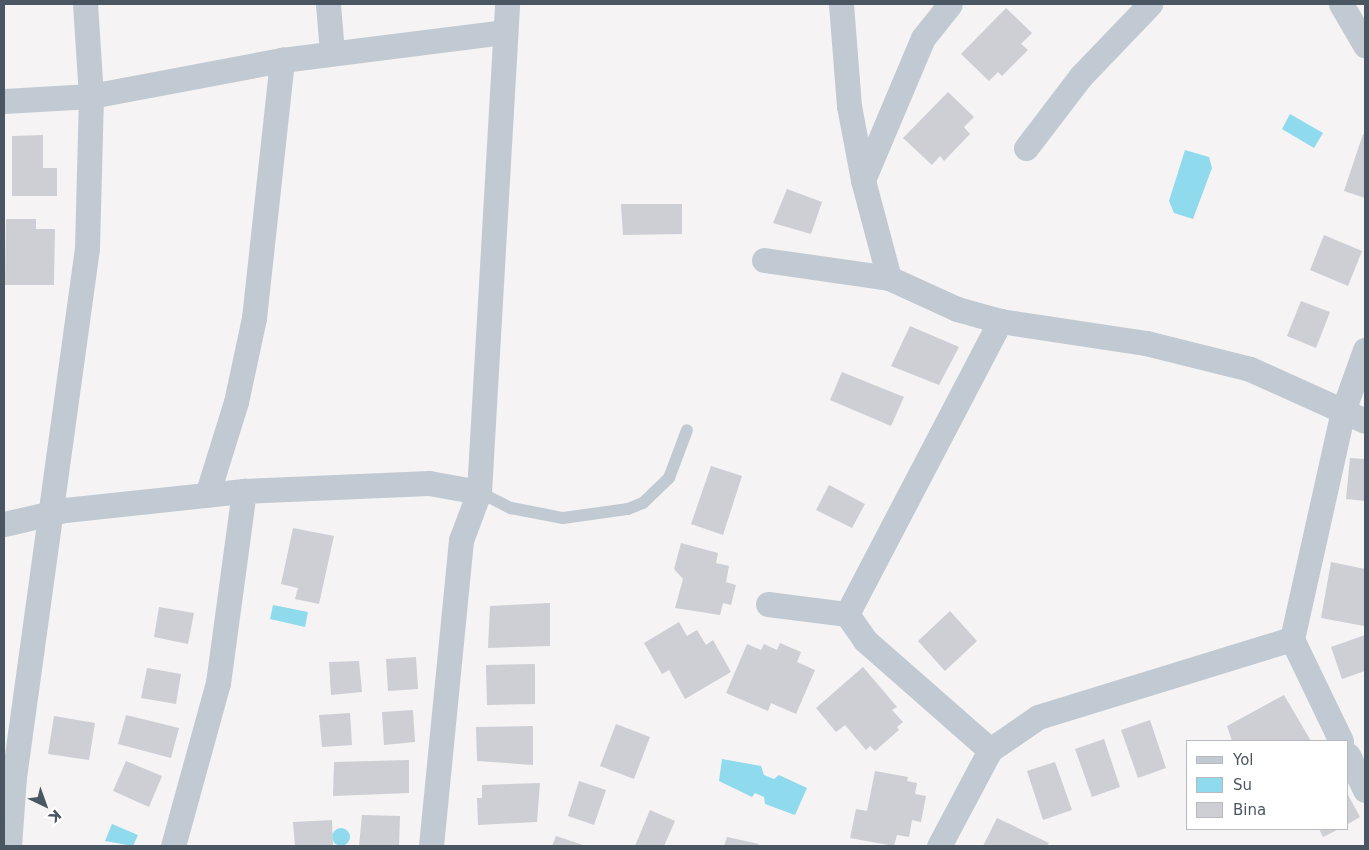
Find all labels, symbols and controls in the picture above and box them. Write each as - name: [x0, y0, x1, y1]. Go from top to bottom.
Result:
- legend: [1186, 740, 1349, 830]
- text: Yol: [1233, 751, 1254, 769]
- text: Su: [1233, 776, 1252, 794]
- north arrow: [20, 780, 70, 830]
- text: Bina: [1233, 801, 1266, 819]
- text: K: [46, 807, 64, 826]

